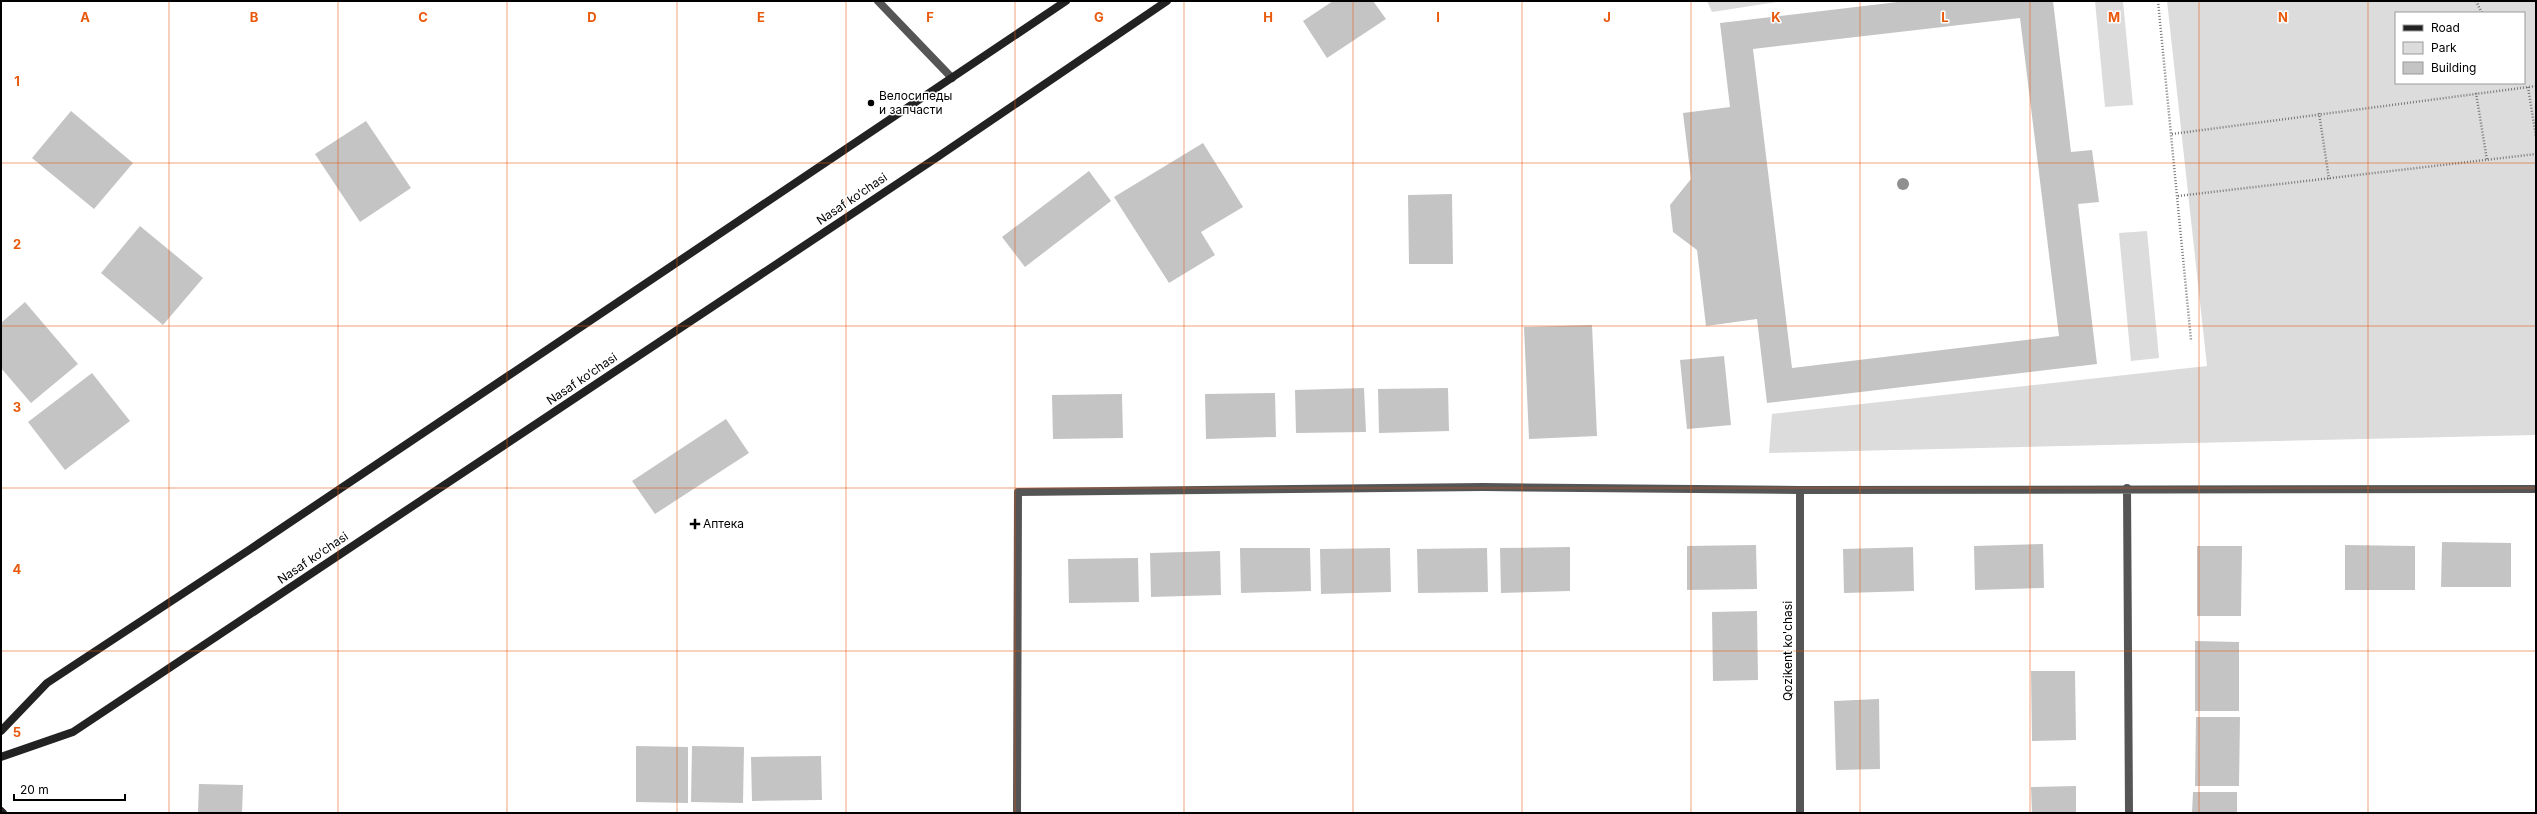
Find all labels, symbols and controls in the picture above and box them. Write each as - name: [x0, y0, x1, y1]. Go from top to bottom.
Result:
- text: A: [80, 9, 90, 25]
- text: B: [250, 9, 259, 25]
- text: C: [418, 9, 428, 25]
- text: D: [587, 9, 597, 25]
- text: E: [757, 9, 765, 25]
- text: F: [926, 9, 934, 25]
- text: G: [1094, 9, 1104, 25]
- text: H: [1263, 9, 1273, 25]
- text: I: [1436, 9, 1440, 25]
- text: J: [1603, 9, 1611, 25]
- text: K: [1771, 9, 1781, 25]
- text: L: [1941, 9, 1949, 25]
- text: M: [2108, 9, 2120, 25]
- text: N: [2278, 9, 2288, 25]
- legend: [2395, 12, 2525, 84]
- text: Road: [2431, 20, 2460, 35]
- text: Park: [2431, 40, 2457, 55]
- text: Building: [2431, 60, 2476, 75]
- text: 1: [14, 73, 20, 89]
- place label: Велосипеды и запчасти: [879, 88, 952, 117]
- marker: Велосипеды и запчасти: [866, 98, 876, 108]
- street label: Nasaf ko‘chasi: [814, 169, 890, 228]
- text: 2: [13, 236, 21, 252]
- street label: Nasaf ko‘chasi: [544, 349, 620, 408]
- text: 3: [13, 399, 21, 415]
- place label: Аптека: [703, 516, 744, 531]
- marker: Аптека: [690, 519, 700, 529]
- street label: Nasaf ko‘chasi: [275, 528, 351, 587]
- text: 4: [13, 561, 22, 577]
- street label: Qozikent ko'chasi: [1780, 601, 1795, 701]
- text: 5: [13, 724, 21, 740]
- scale bar: [14, 776, 125, 802]
- text: 20 m: [20, 782, 49, 797]

